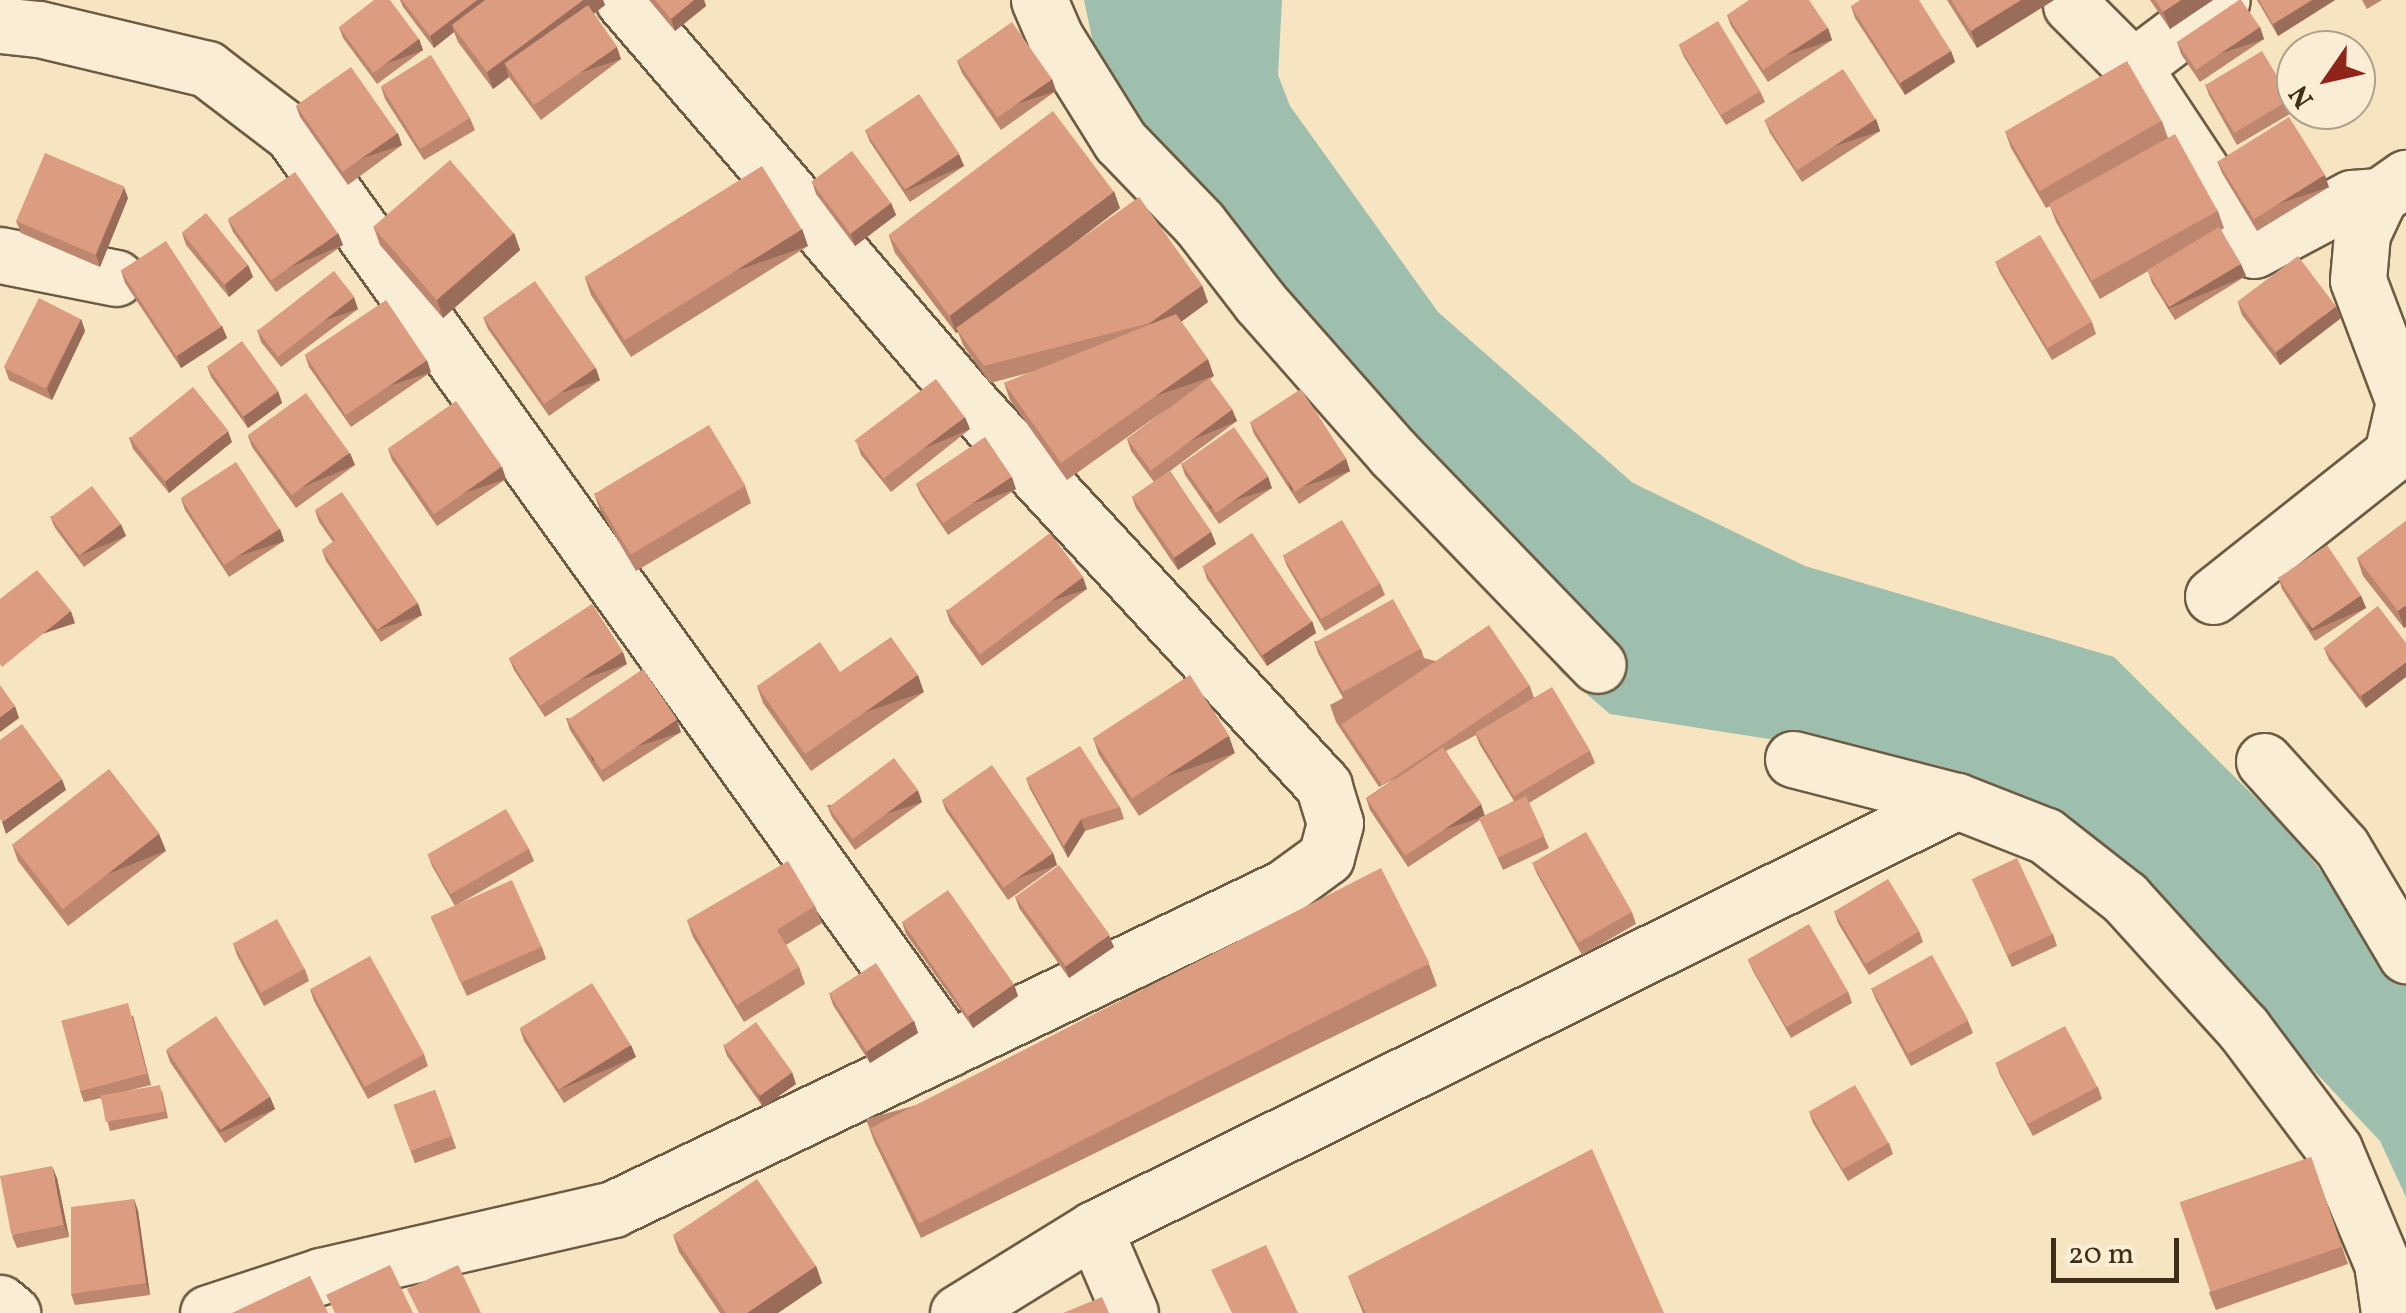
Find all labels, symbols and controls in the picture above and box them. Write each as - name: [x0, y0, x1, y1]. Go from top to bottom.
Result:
- north arrow: [2276, 30, 2376, 130]
- text: N: [2281, 77, 2324, 115]
- scale bar: [2056, 1218, 2184, 1280]
- text: 20 m: [2068, 1234, 2134, 1276]

